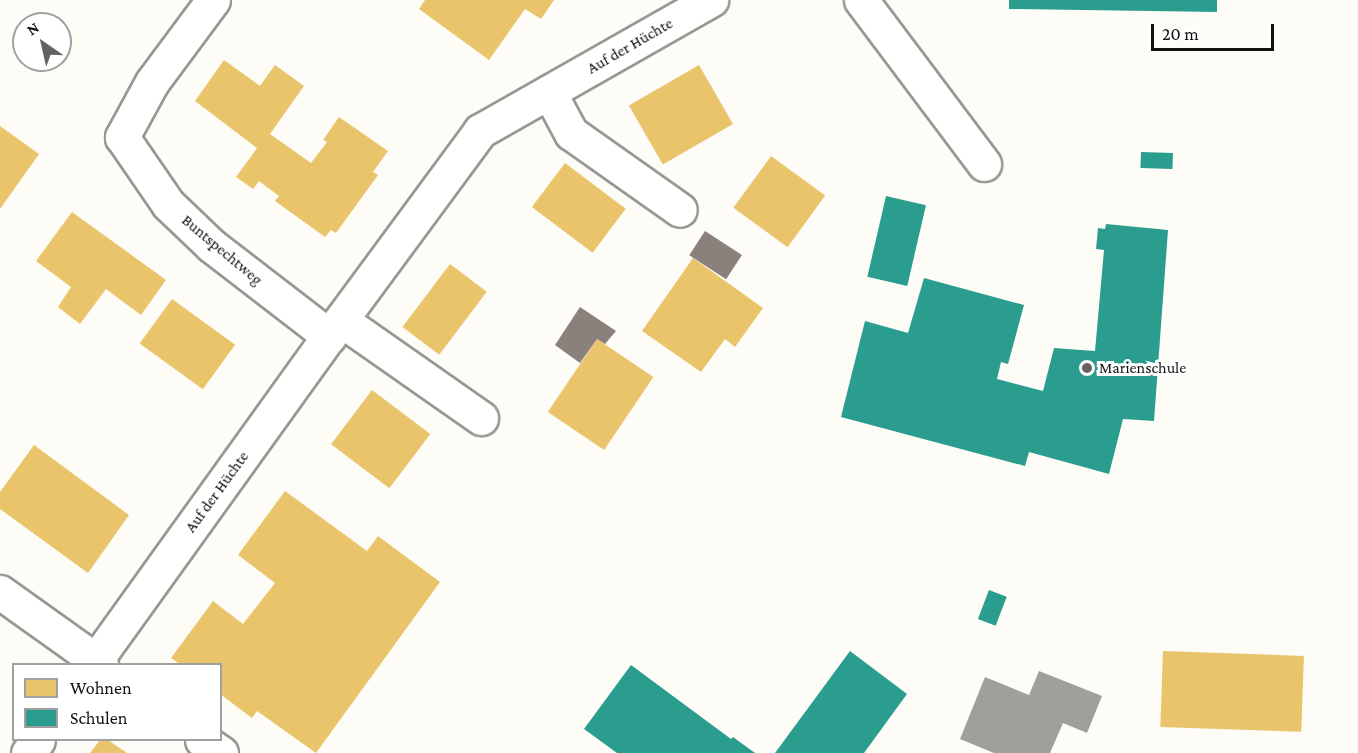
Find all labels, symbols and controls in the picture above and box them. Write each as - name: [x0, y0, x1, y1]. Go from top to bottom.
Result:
- north arrow: [12, 12, 72, 72]
- scale bar: [1154, 12, 1277, 50]
- street label: Auf der Hüchte: [584, 14, 676, 78]
- text: N: [23, 18, 42, 38]
- text: 20 m: [1162, 24, 1199, 44]
- street label: Buntspechtweg: [178, 211, 266, 289]
- place label: Marienschule: [1099, 358, 1186, 378]
- marker: Marienschule: [1080, 361, 1094, 375]
- street label: Auf der Hüchte: [181, 448, 253, 536]
- legend: [12, 663, 222, 741]
- text: Wohnen: [70, 678, 132, 698]
- text: Schulen: [70, 708, 127, 728]

